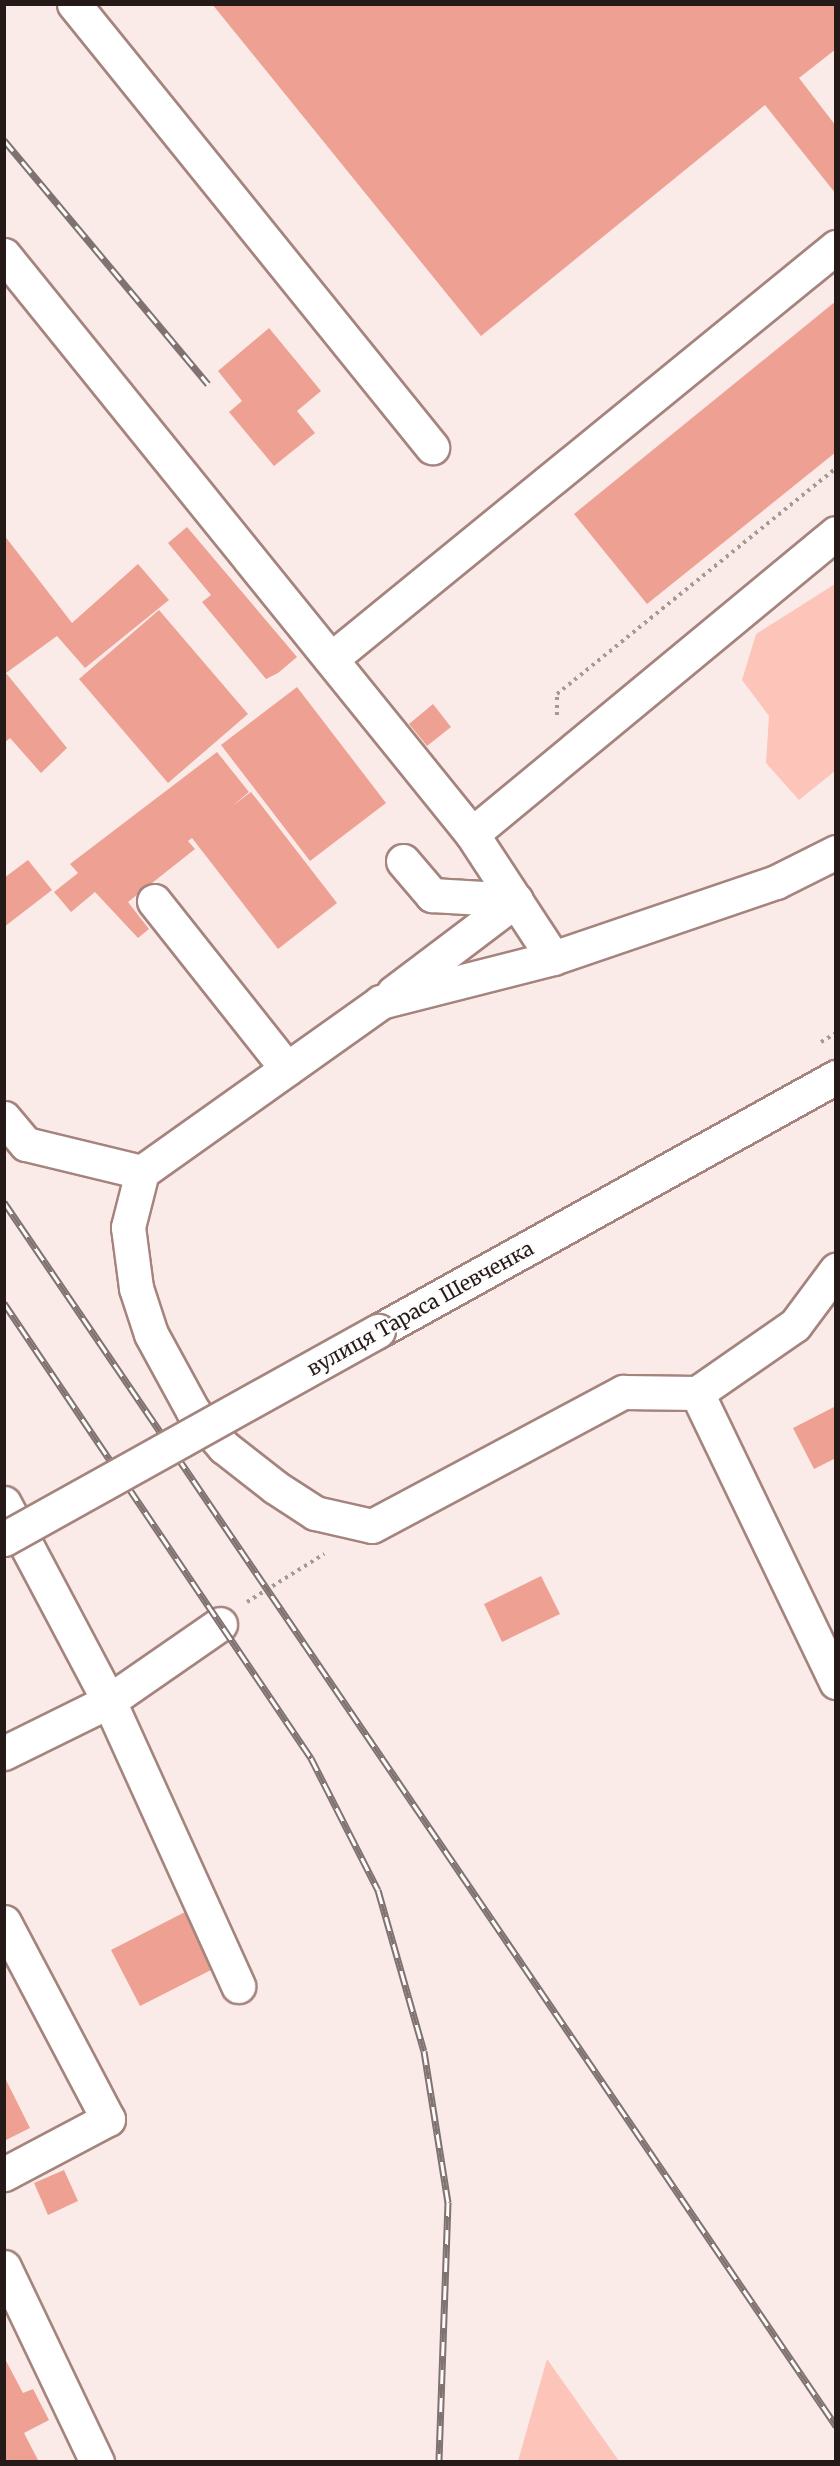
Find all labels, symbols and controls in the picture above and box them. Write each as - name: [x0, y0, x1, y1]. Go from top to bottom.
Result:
- street label: вулиця Тараса Шевченка: [303, 1236, 537, 1380]

